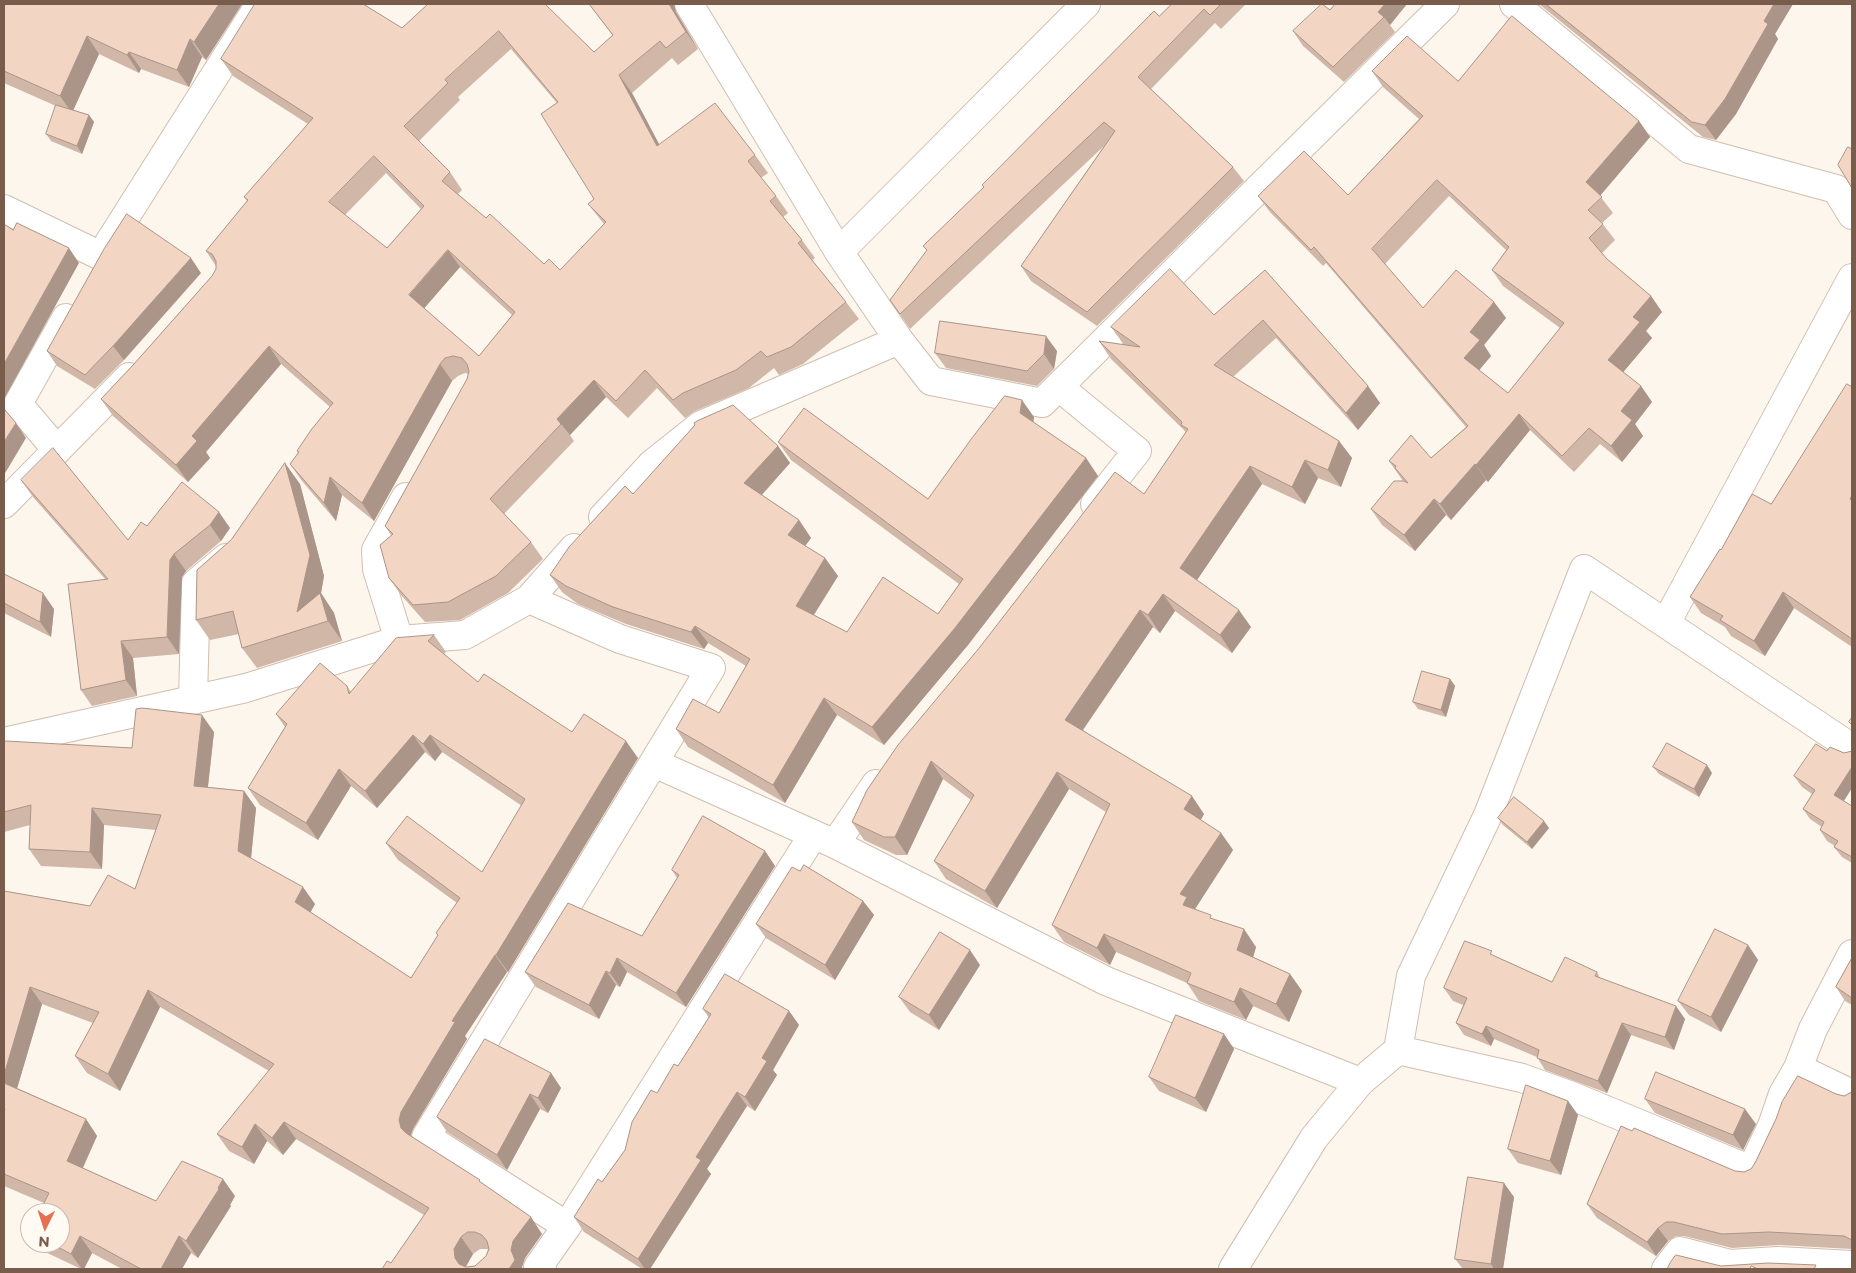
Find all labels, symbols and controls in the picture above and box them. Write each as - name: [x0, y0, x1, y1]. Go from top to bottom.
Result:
- north arrow: [20, 1203, 70, 1253]
- text: N: [38, 1233, 50, 1251]

